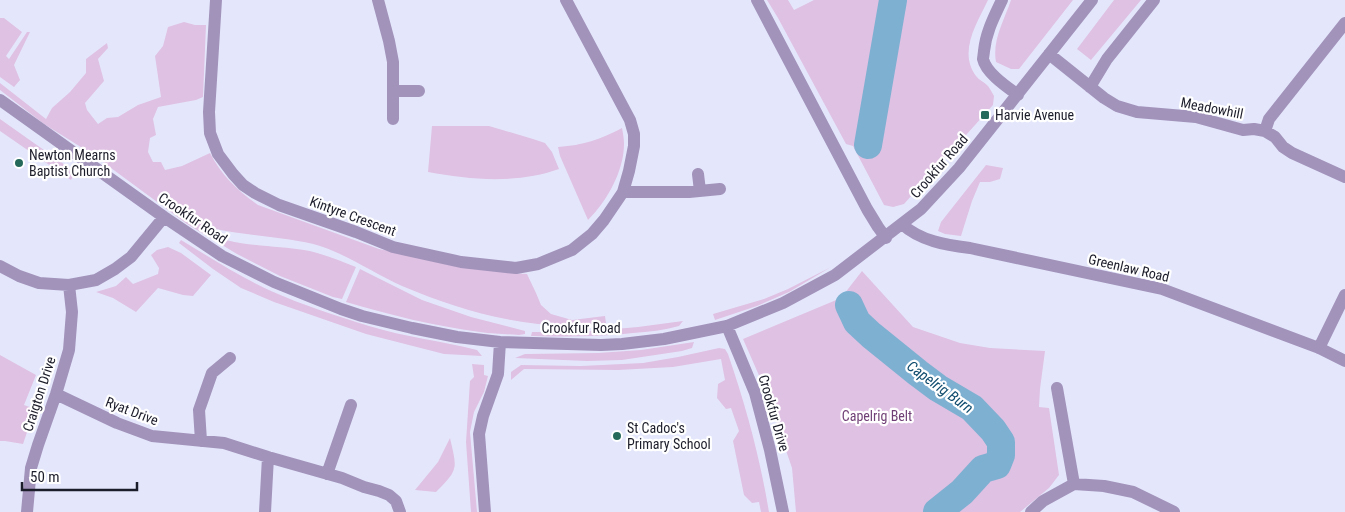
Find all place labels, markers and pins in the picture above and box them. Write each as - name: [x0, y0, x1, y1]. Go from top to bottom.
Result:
- place label: Harvie Avenue: [995, 107, 1074, 123]
- marker: Harvie Avenue: [979, 109, 991, 121]
- place label: Newton Mearns Baptist Church: [29, 147, 116, 179]
- marker: Newton Mearns Baptist Church: [13, 157, 25, 169]
- place label: St Cadoc's Primary School: [627, 420, 711, 452]
- marker: St Cadoc's Primary School: [611, 430, 623, 442]

